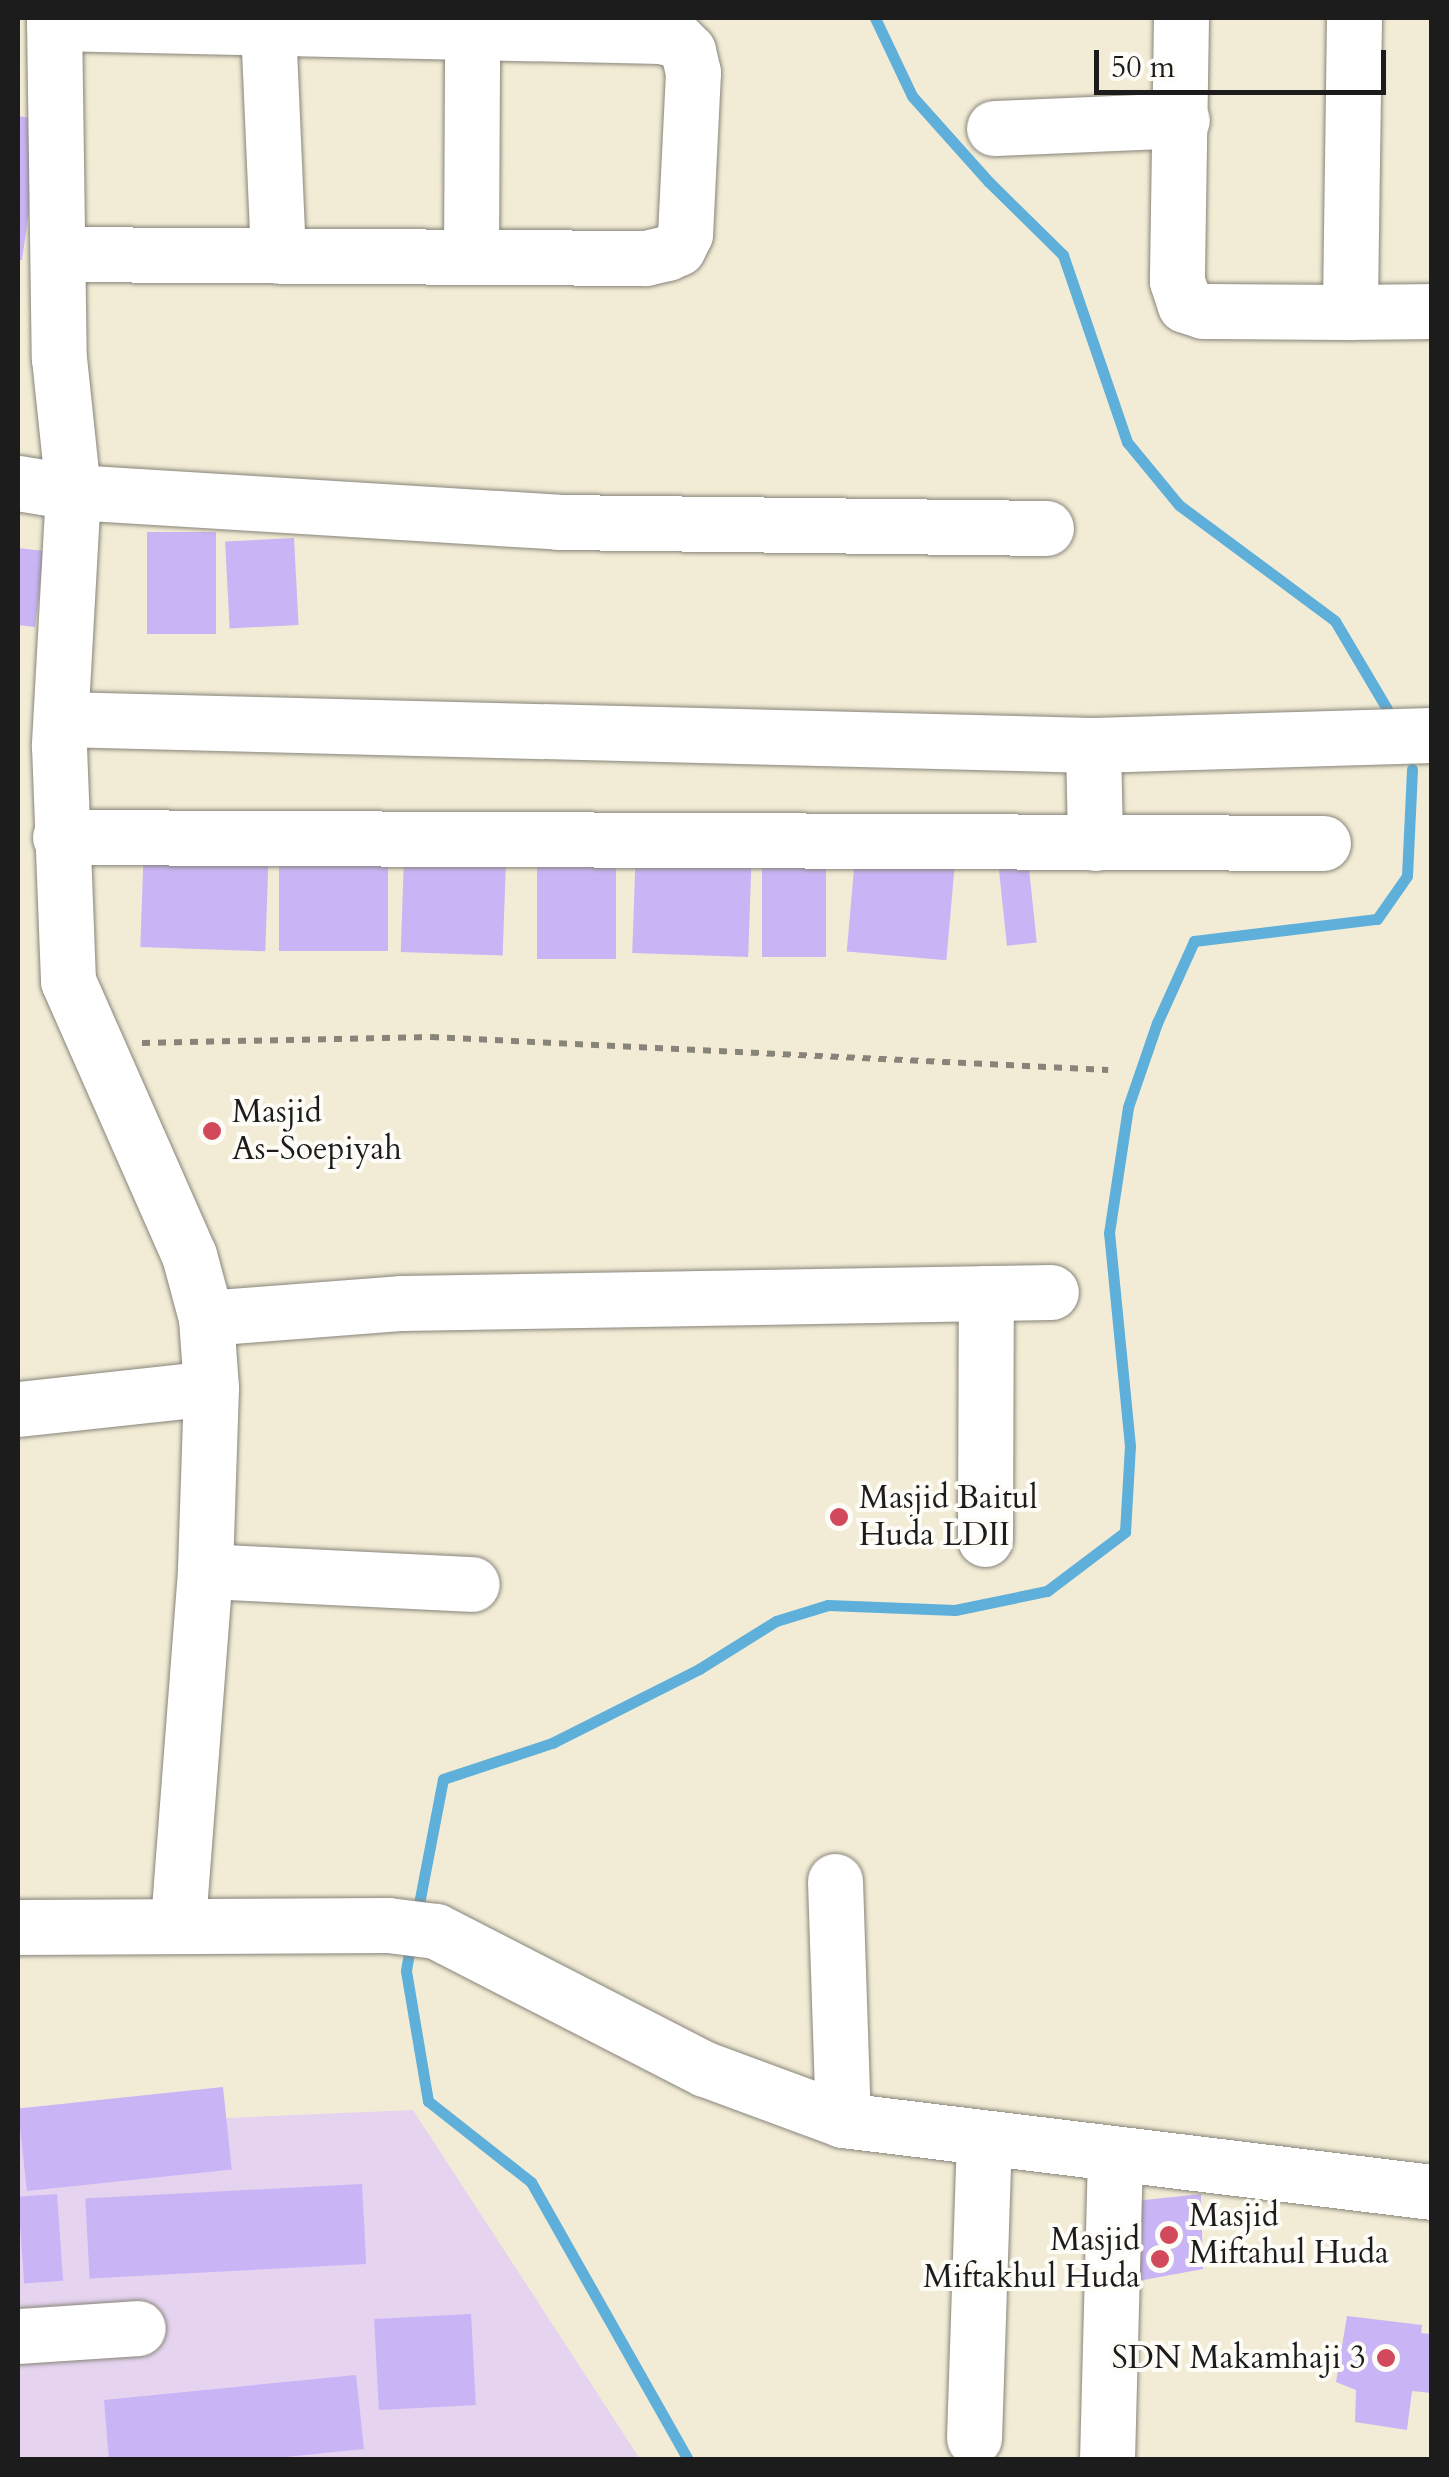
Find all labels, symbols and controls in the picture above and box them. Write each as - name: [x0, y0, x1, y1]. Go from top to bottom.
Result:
- scale bar: [1099, 30, 1392, 92]
- text: 50 m: [1111, 47, 1175, 88]
- place label: Masjid As-Soepiyah: [232, 1094, 402, 1169]
- marker: Masjid As-Soepiyah: [201, 1120, 223, 1142]
- place label: Masjid Baitul Huda LDII: [859, 1480, 1038, 1555]
- marker: Masjid Baitul Huda LDII: [828, 1506, 850, 1528]
- place label: Masjid Miftahul Huda: [1189, 2198, 1389, 2273]
- place label: Masjid Miftakhul Huda: [923, 2222, 1140, 2297]
- marker: Masjid Miftahul Huda: [1158, 2224, 1180, 2246]
- marker: Masjid Miftakhul Huda: [1149, 2248, 1171, 2270]
- place label: SDN Makamhaji 3: [1112, 2339, 1366, 2377]
- marker: SDN Makamhaji 3: [1375, 2347, 1397, 2369]

